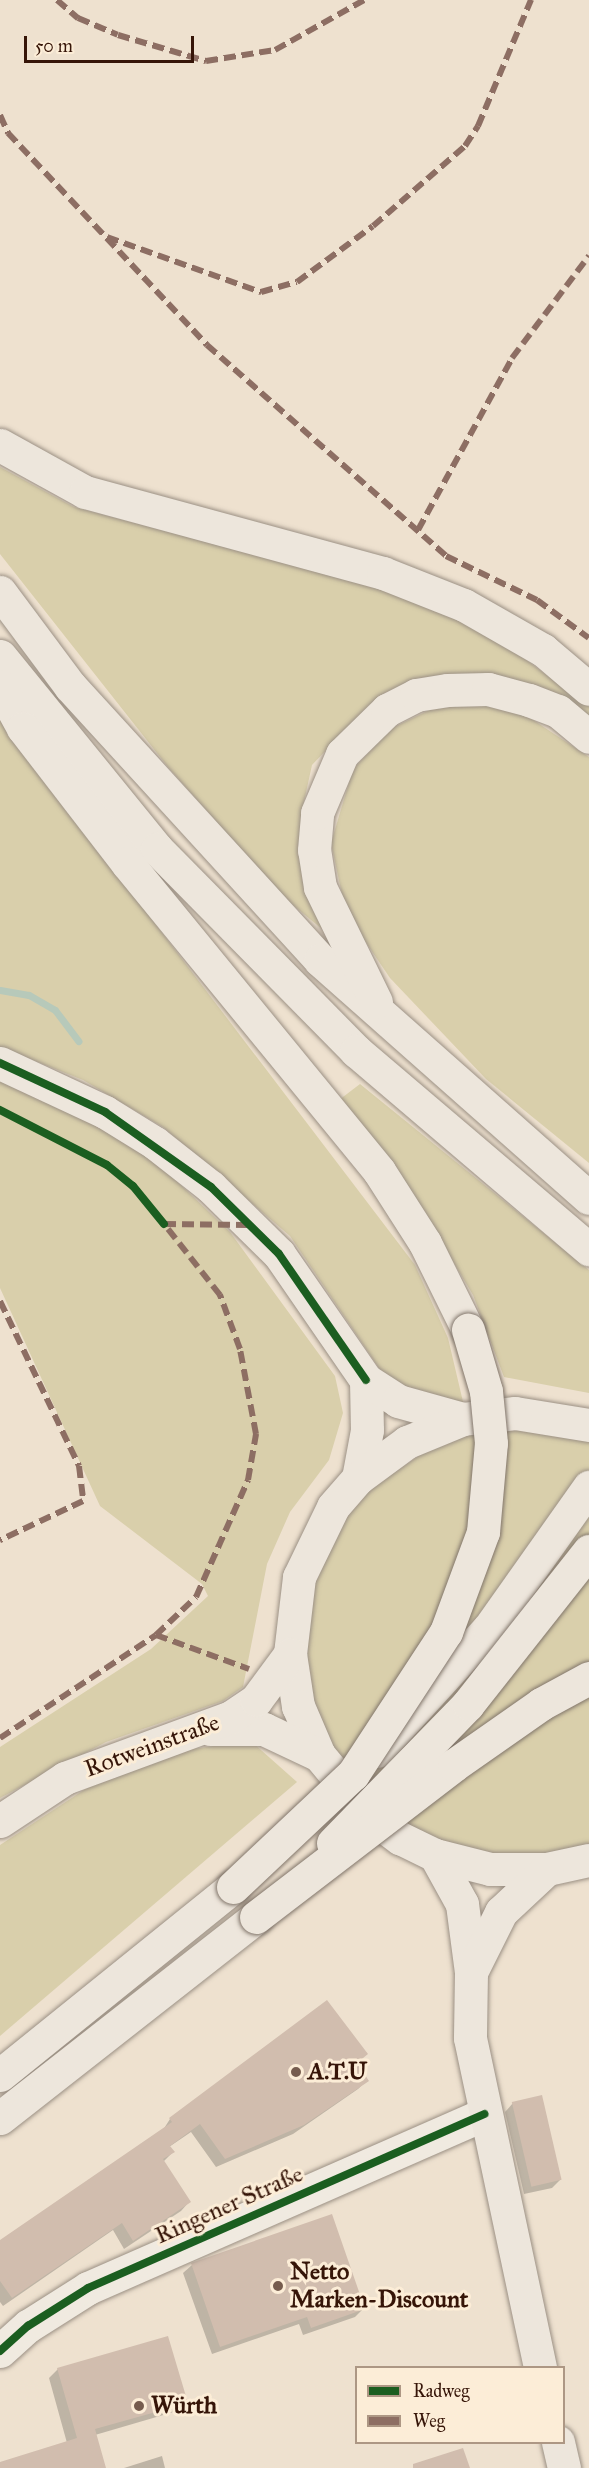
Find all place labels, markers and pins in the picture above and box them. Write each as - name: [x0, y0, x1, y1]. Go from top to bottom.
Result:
- place label: A.T.U: [308, 2058, 367, 2086]
- marker: A.T.U: [289, 2065, 303, 2079]
- place label: Netto Marken-Discount: [290, 2258, 468, 2314]
- marker: Netto Marken-Discount: [271, 2279, 285, 2293]
- place label: Würth: [151, 2392, 217, 2420]
- marker: Würth: [132, 2399, 146, 2413]

